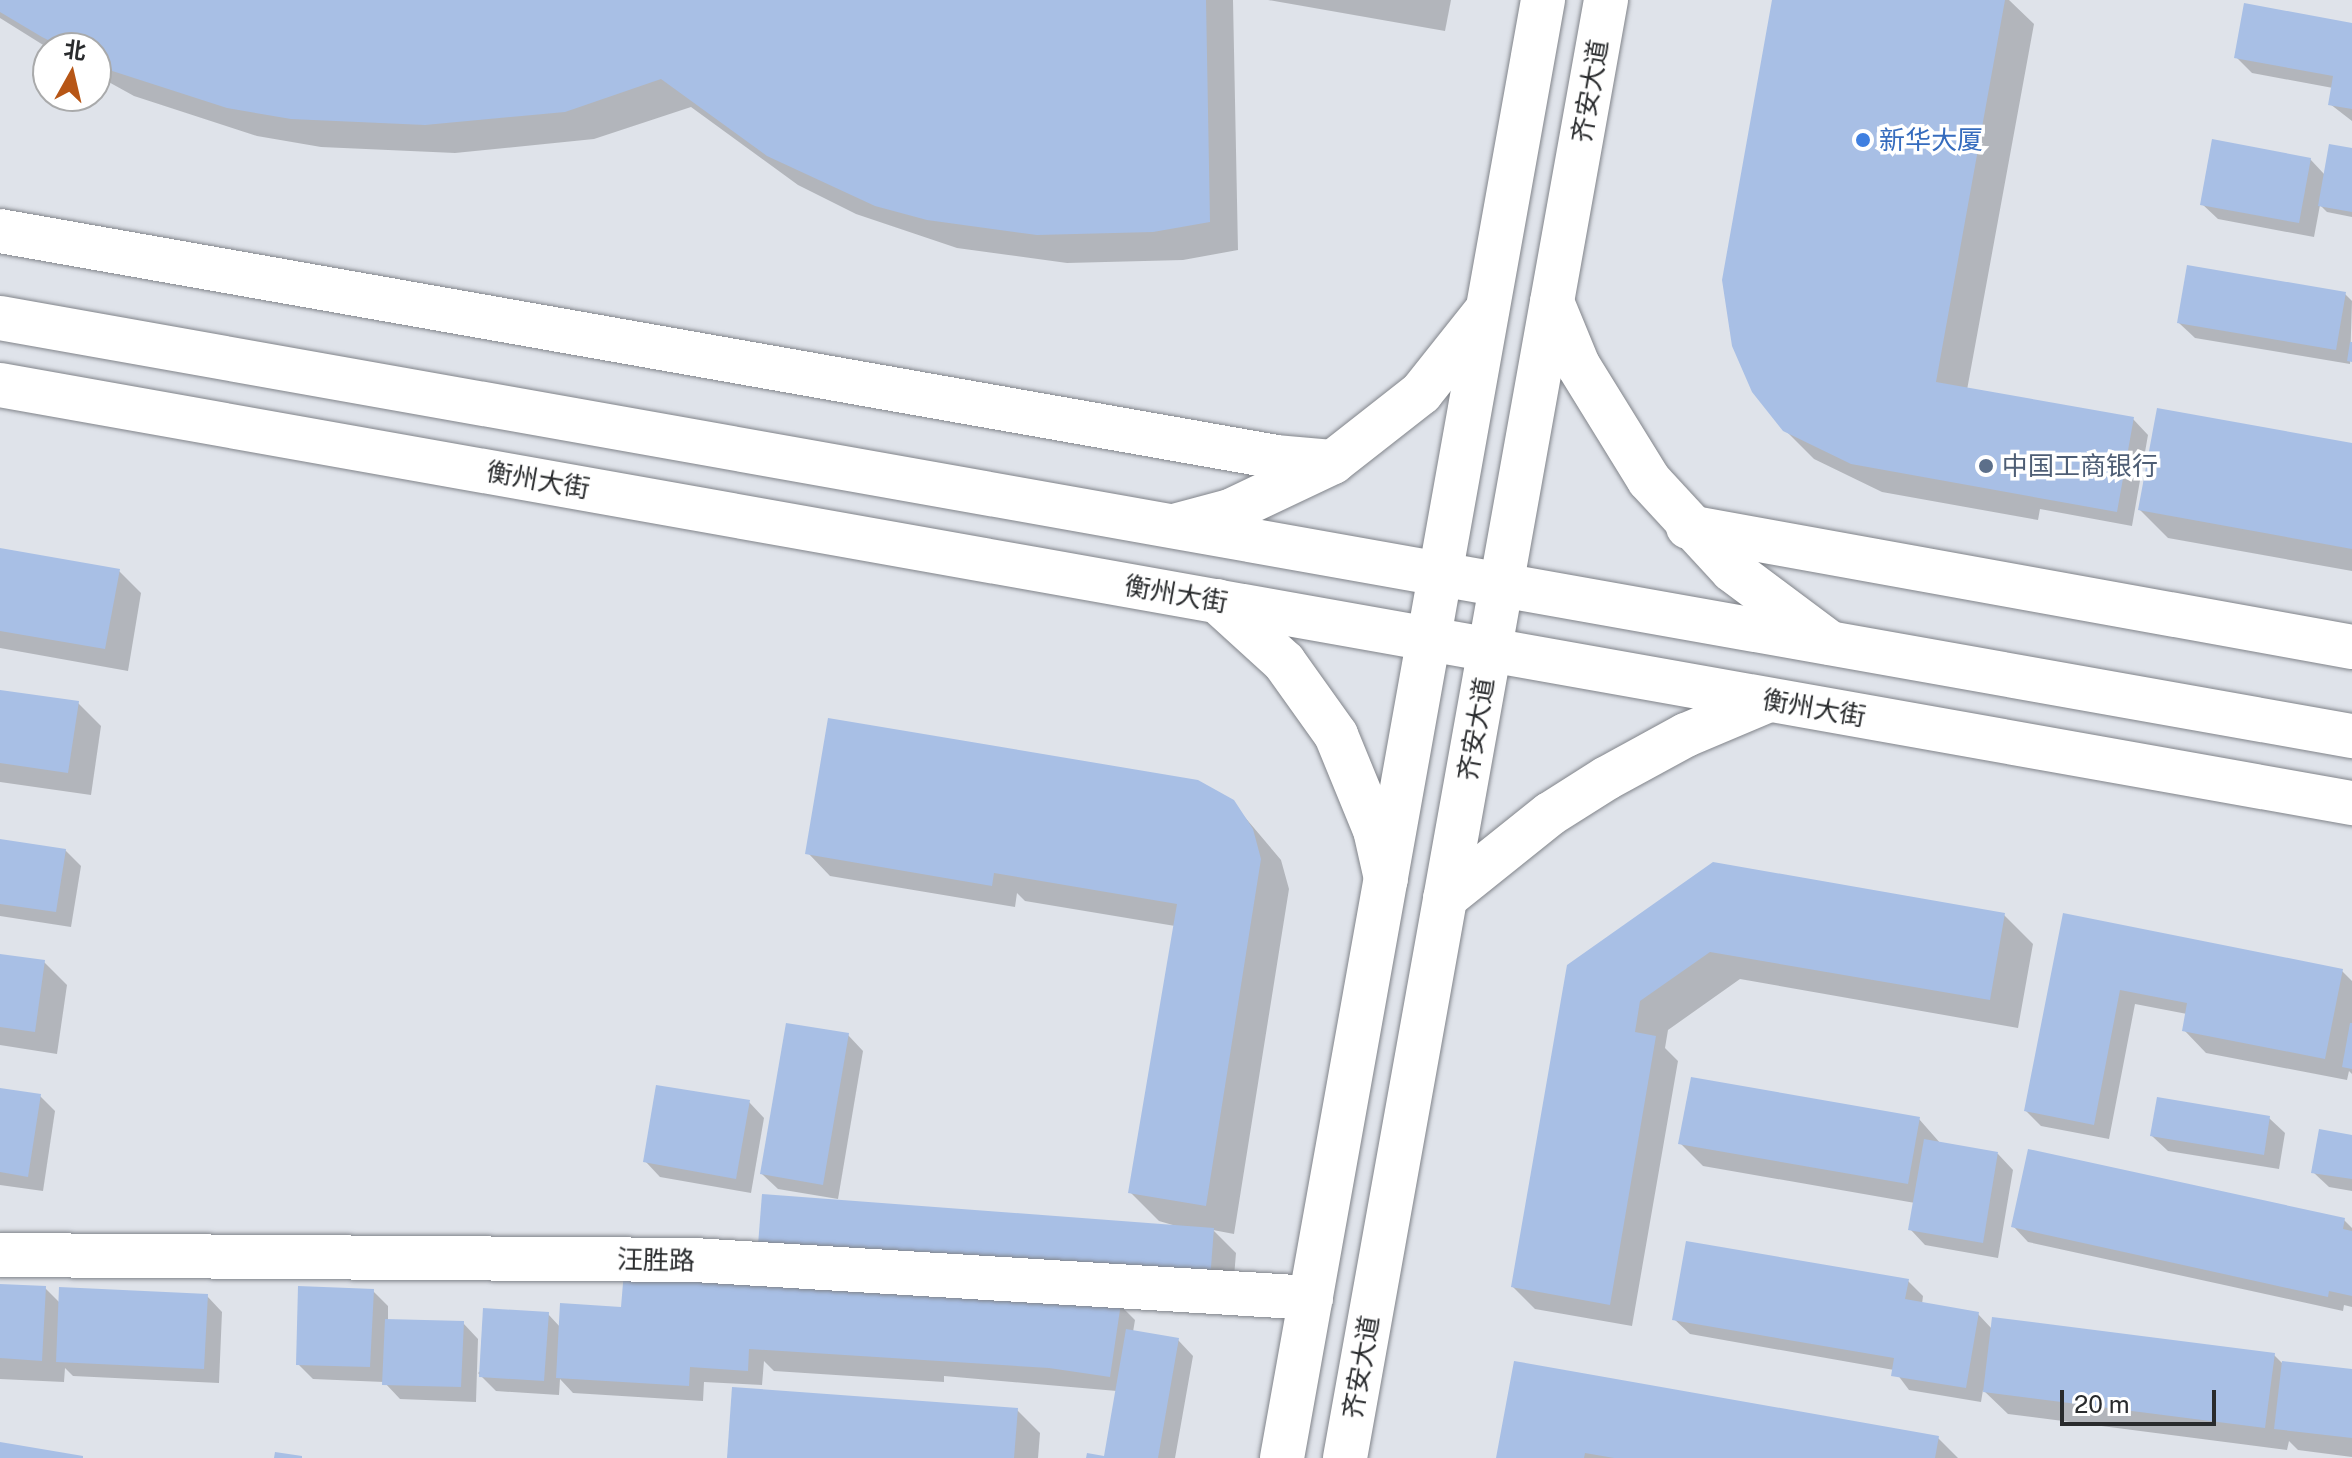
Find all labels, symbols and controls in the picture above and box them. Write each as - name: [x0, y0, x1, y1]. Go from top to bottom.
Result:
- north arrow: [32, 32, 112, 112]
- text: 北: [62, 36, 88, 65]
- street label: 齐安大道: [1566, 37, 1614, 145]
- place label: 新华大厦: [1879, 124, 1983, 156]
- marker: 新华大厦: [1854, 131, 1872, 149]
- place label: 中国工商银行: [2002, 450, 2158, 482]
- street label: 衡州大街: [484, 456, 592, 504]
- marker: 中国工商银行: [1977, 457, 1995, 475]
- street label: 衡州大街: [1122, 570, 1230, 618]
- street label: 齐安大道: [1452, 675, 1500, 783]
- street label: 衡州大街: [1760, 684, 1868, 732]
- street label: 汪胜路: [617, 1244, 695, 1276]
- street label: 齐安大道: [1337, 1313, 1385, 1421]
- scale bar: [2064, 1374, 2220, 1424]
- text: 20 m: [2074, 1390, 2130, 1418]

